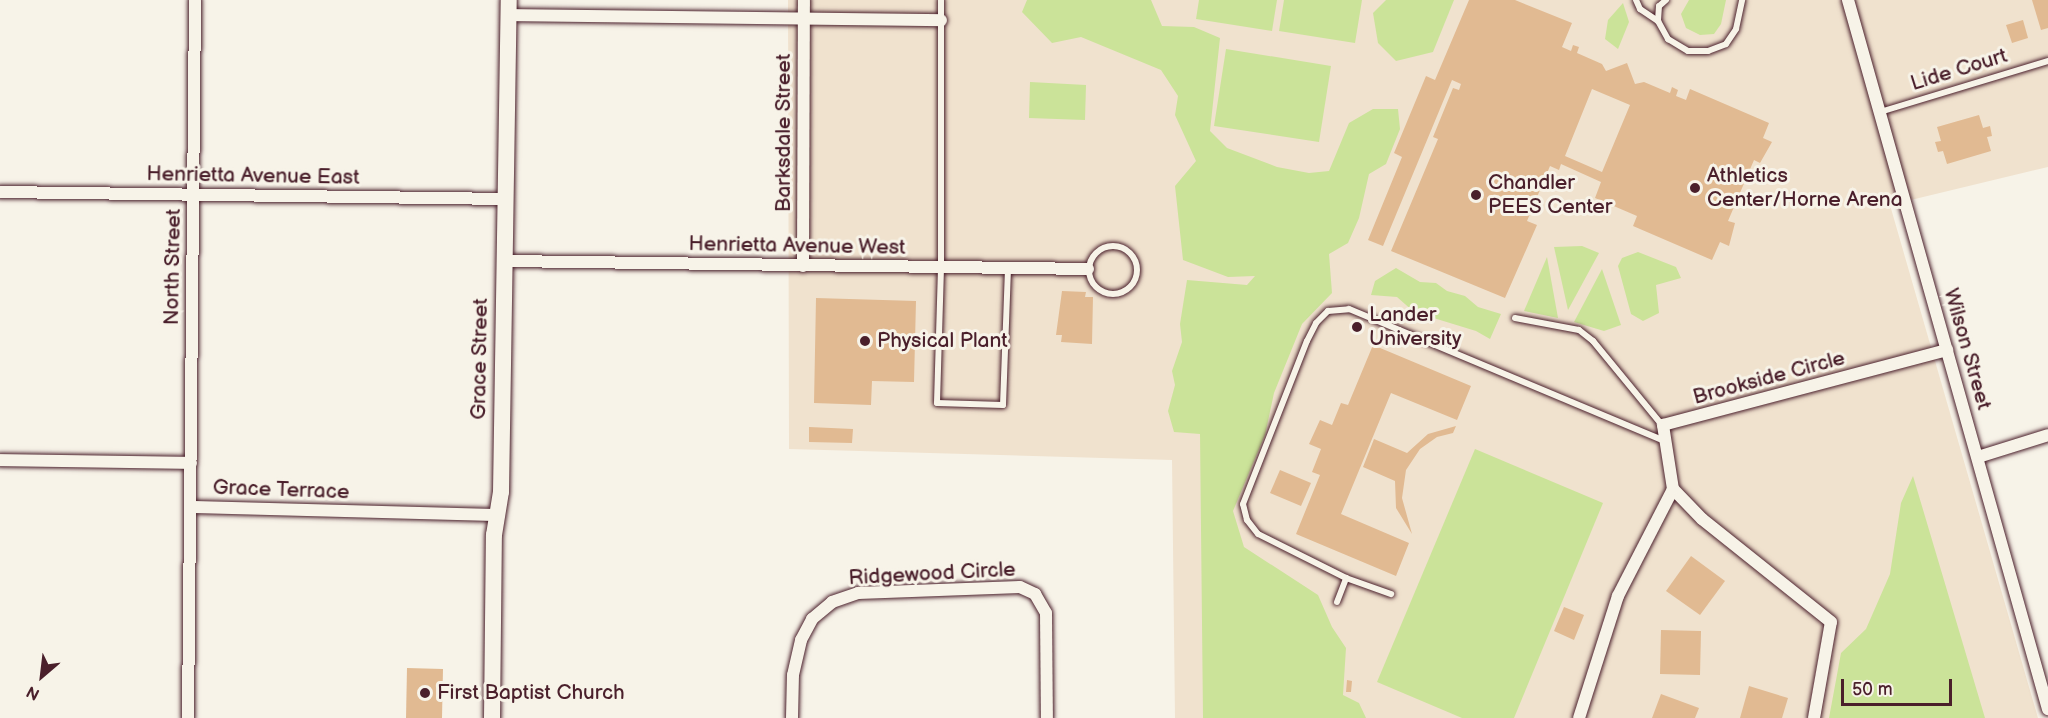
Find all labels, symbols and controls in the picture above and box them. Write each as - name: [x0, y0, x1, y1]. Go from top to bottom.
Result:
- street label: Lide Court: [1908, 43, 2010, 97]
- street label: Barksdale Street: [771, 54, 797, 212]
- street label: Henrietta Avenue East: [146, 162, 360, 190]
- place label: Athletics Center/Horne Arena: [1707, 163, 1903, 213]
- place label: Chandler PEES Center: [1488, 170, 1612, 220]
- marker: Athletics Center/Horne Arena: [1688, 181, 1702, 195]
- marker: Chandler PEES Center: [1469, 188, 1483, 202]
- street label: North Street: [159, 208, 187, 326]
- street label: Henrietta Avenue West: [688, 232, 906, 260]
- street label: Wilson Street: [1938, 285, 1996, 413]
- street label: Grace Street: [466, 298, 494, 420]
- place label: Lander University: [1369, 302, 1462, 352]
- marker: Lander University: [1350, 320, 1364, 334]
- place label: Physical Plant: [877, 328, 1008, 354]
- marker: Physical Plant: [858, 334, 872, 348]
- street label: Brookside Circle: [1690, 346, 1848, 410]
- street label: Grace Terrace: [212, 475, 350, 505]
- street label: Ridgewood Circle: [848, 557, 1016, 591]
- north arrow: [12, 646, 72, 706]
- scale bar: [1844, 667, 1955, 705]
- text: 50 m: [1852, 679, 1893, 700]
- place label: First Baptist Church: [437, 680, 625, 706]
- text: N: [24, 681, 43, 704]
- marker: First Baptist Church: [418, 686, 432, 700]

